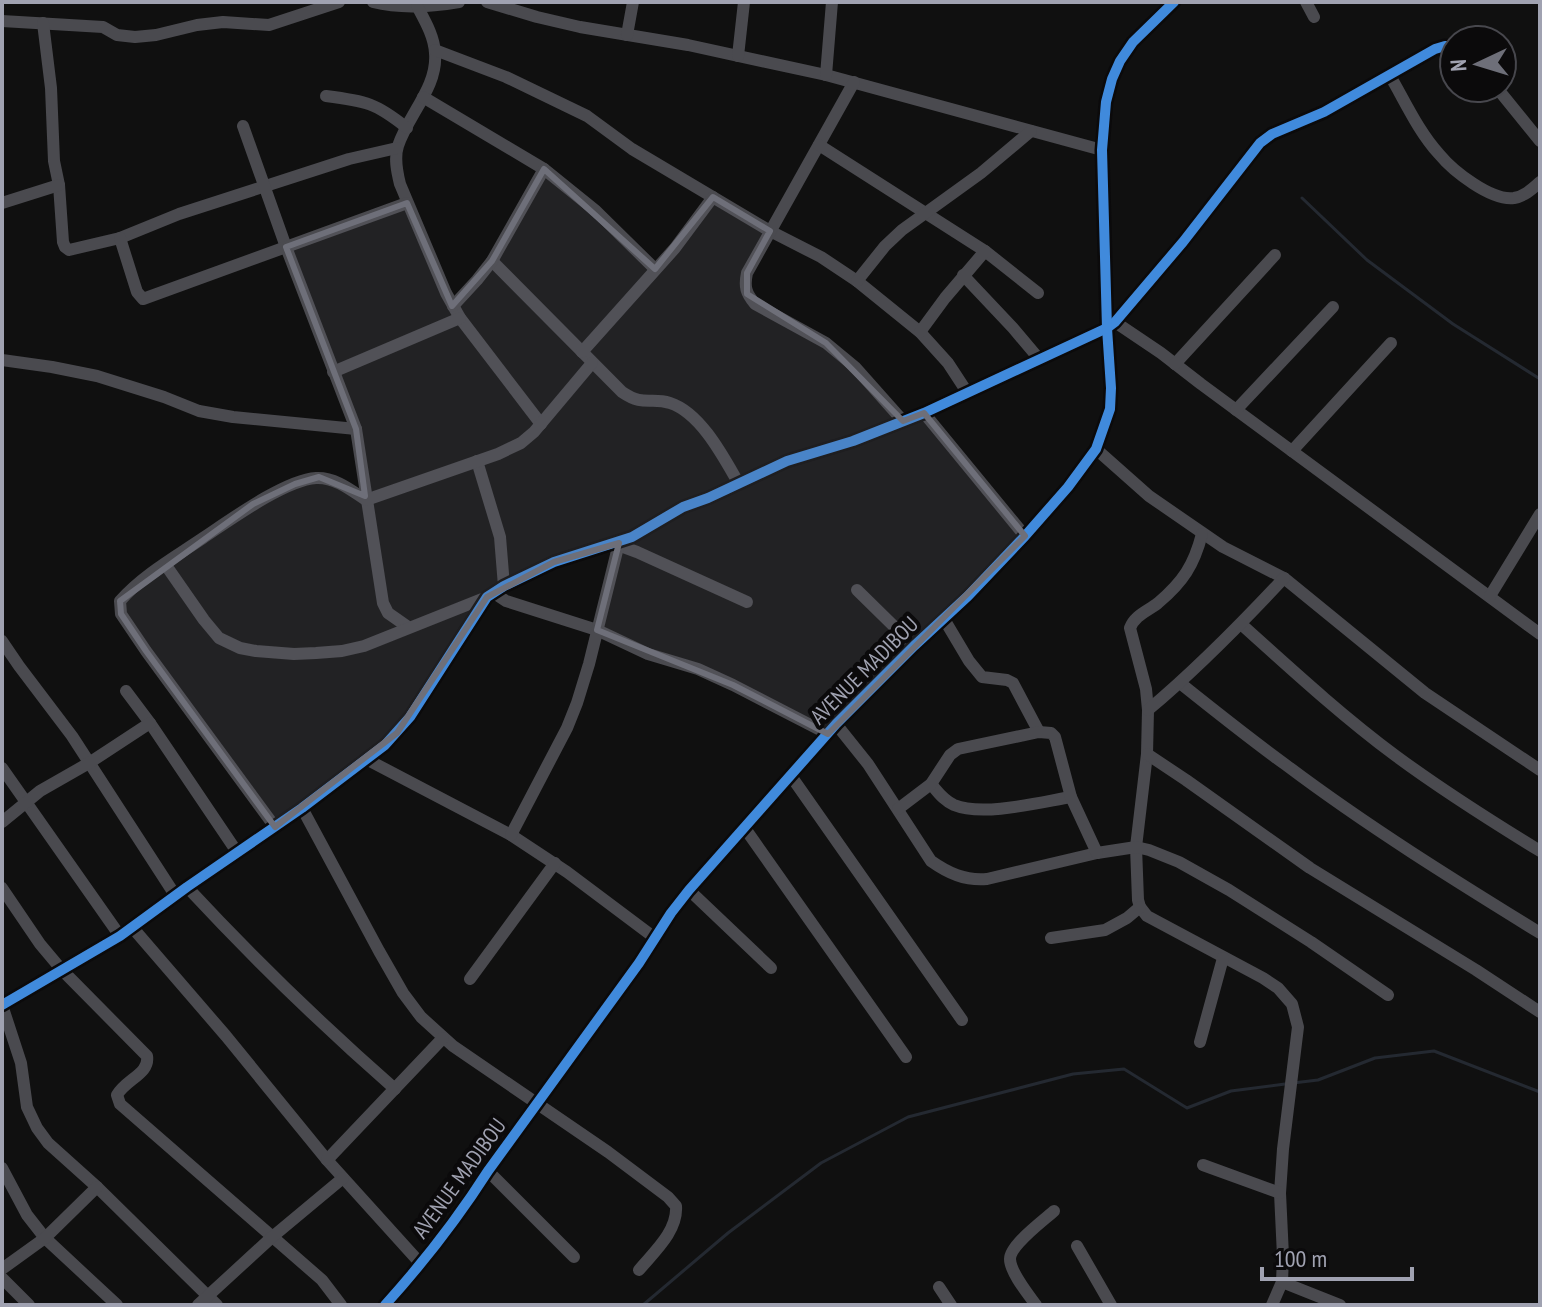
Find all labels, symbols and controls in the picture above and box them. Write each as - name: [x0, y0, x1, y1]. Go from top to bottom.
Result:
- north arrow: [1438, 24, 1518, 104]
- text: N: [1444, 58, 1472, 72]
- street label: AVENUE MADIBOU: [804, 610, 924, 730]
- street label: AVENUE MADIBOU: [406, 1113, 512, 1243]
- scale bar: [1262, 1231, 1412, 1281]
- text: 100 m: [1274, 1243, 1327, 1274]

